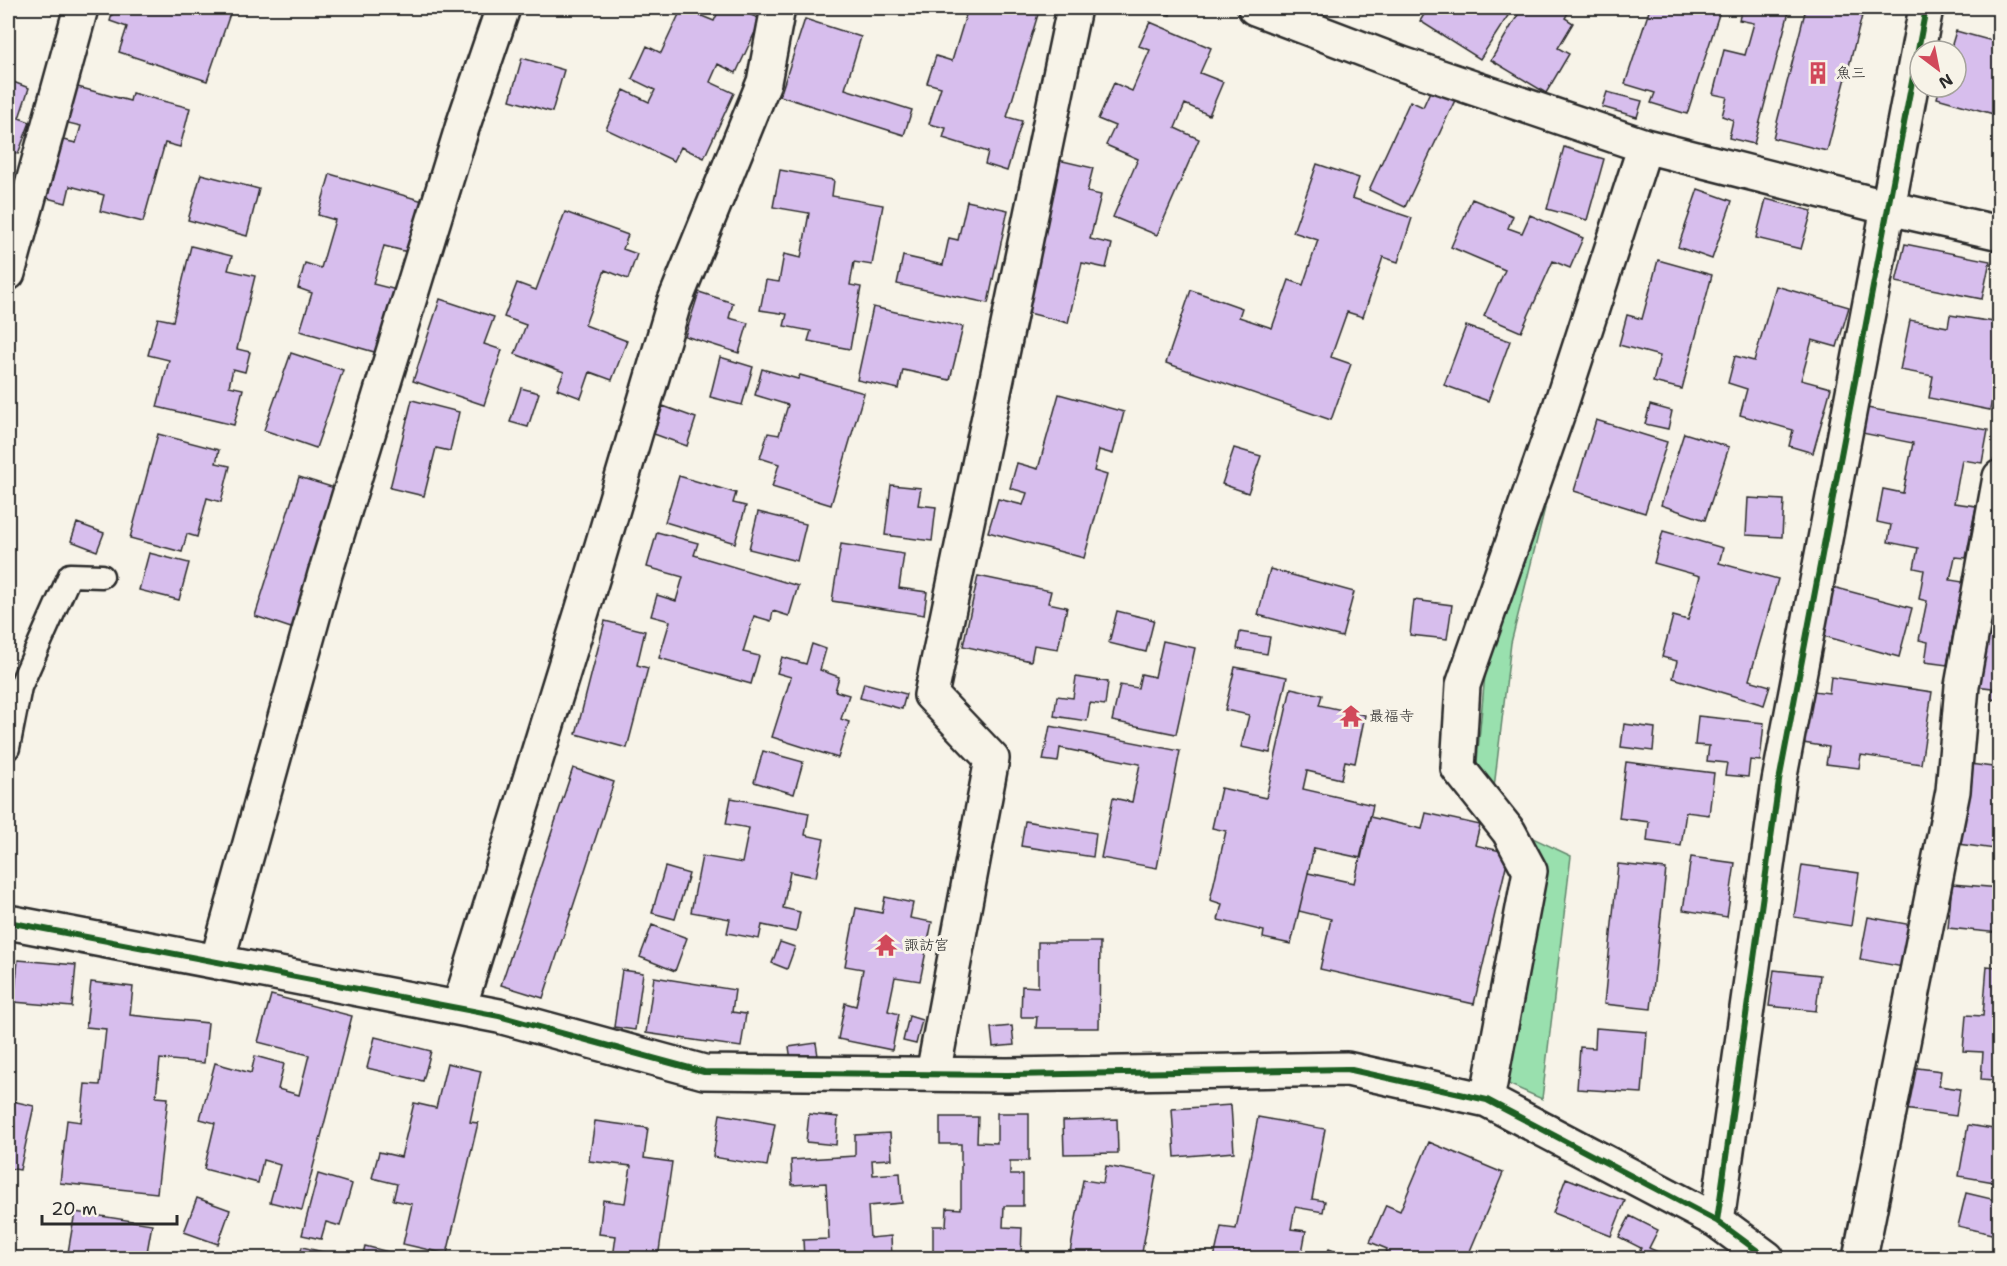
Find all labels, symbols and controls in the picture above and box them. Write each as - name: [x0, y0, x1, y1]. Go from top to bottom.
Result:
- north arrow: [1908, 39, 1968, 99]
- building icon: 魚三: [1805, 60, 1831, 86]
- place label: 魚三: [1836, 63, 1866, 83]
- text: N: [1935, 69, 1957, 94]
- temple icon: 最福寺: [1338, 703, 1364, 729]
- place label: 最福寺: [1369, 706, 1414, 726]
- temple icon: 諏訪宮: [873, 932, 899, 958]
- place label: 諏訪宮: [904, 935, 949, 955]
- scale bar: [42, 1188, 177, 1226]
- text: 20 m: [51, 1197, 97, 1221]

